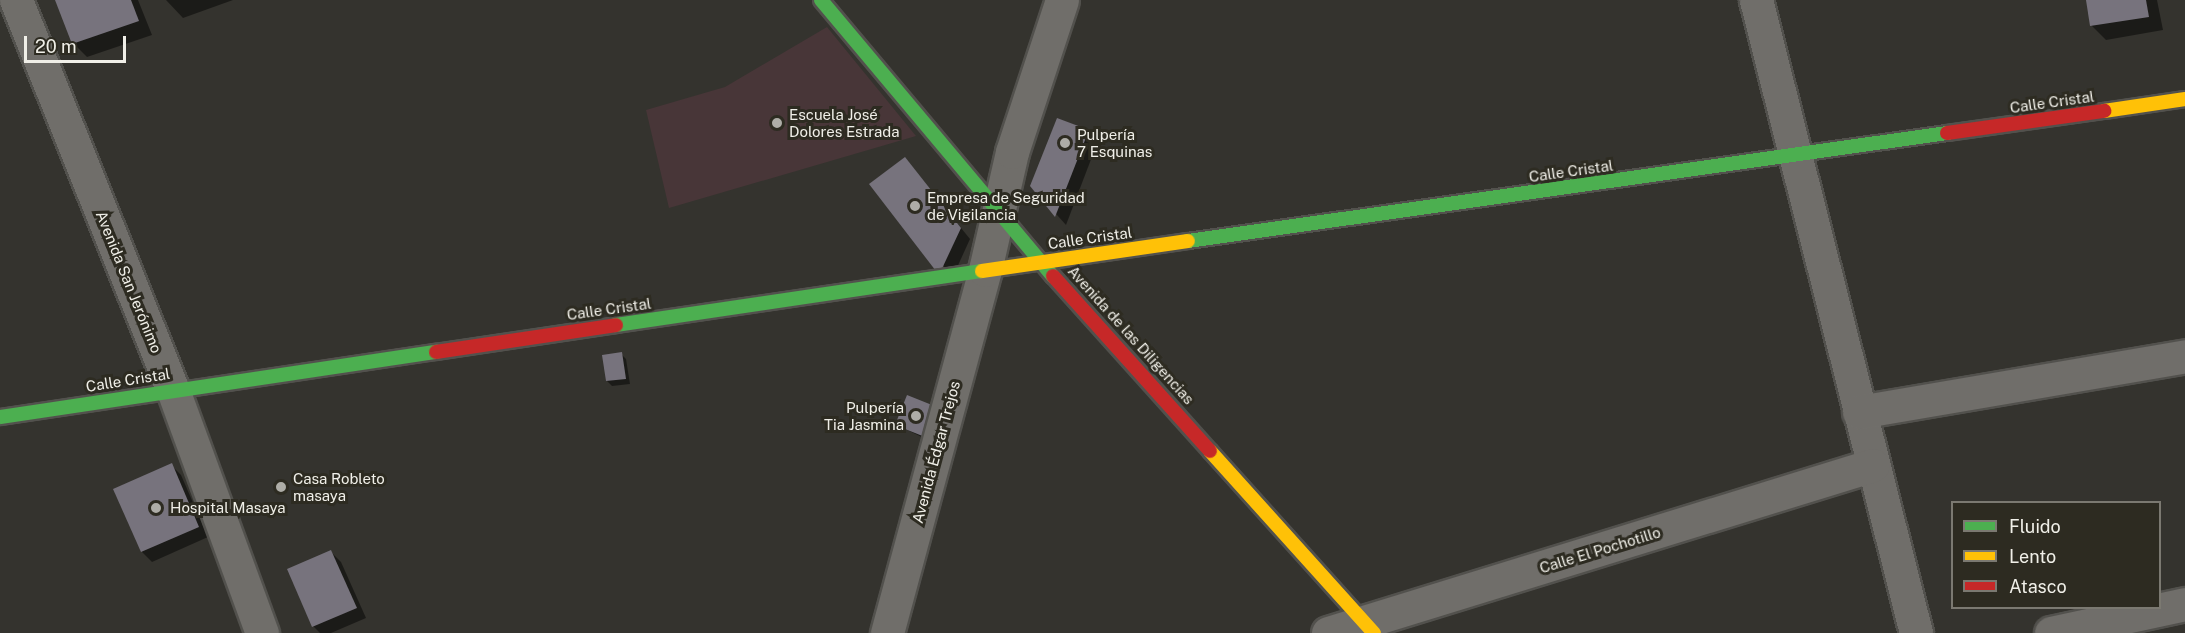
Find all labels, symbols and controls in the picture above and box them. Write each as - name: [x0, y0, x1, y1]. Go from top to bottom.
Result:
- scale bar: [27, 24, 129, 62]
- text: 20 m: [35, 36, 77, 57]
- street label: Calle Cristal: [2009, 87, 2095, 117]
- place label: Escuela José Dolores Estrada: [789, 105, 900, 140]
- marker: Escuela José Dolores Estrada: [770, 116, 784, 130]
- place label: Pulpería 7 Esquinas: [1077, 125, 1152, 160]
- marker: Pulpería 7 Esquinas: [1058, 136, 1072, 150]
- street label: Calle Cristal: [1528, 156, 1614, 186]
- place label: Empresa de Seguridad de Vigilancia: [927, 188, 1085, 223]
- marker: Empresa de Seguridad de Vigilancia: [908, 199, 922, 213]
- street label: Avenida San Jerónimo: [92, 208, 166, 356]
- street label: Calle Cristal: [1047, 223, 1133, 253]
- street label: Avenida de las Diligencias: [1064, 262, 1198, 408]
- street label: Calle Cristal: [566, 294, 652, 324]
- street label: Calle Cristal: [85, 364, 171, 396]
- street label: Avenida Édgar Trejos: [908, 379, 964, 525]
- place label: Pulpería Tia Jasmina: [824, 398, 904, 433]
- marker: Pulpería Tia Jasmina: [909, 409, 923, 423]
- place label: Casa Robleto masaya: [293, 469, 385, 504]
- marker: Casa Robleto masaya: [274, 480, 288, 494]
- marker: Hospital Masaya: [147, 499, 165, 517]
- place label: Hospital Masaya: [170, 499, 286, 517]
- legend: [1951, 501, 2161, 609]
- text: Fluido: [2009, 516, 2061, 537]
- street label: Calle El Pochotillo: [1537, 523, 1663, 577]
- text: Lento: [2009, 546, 2056, 567]
- text: Atasco: [2009, 576, 2067, 597]

